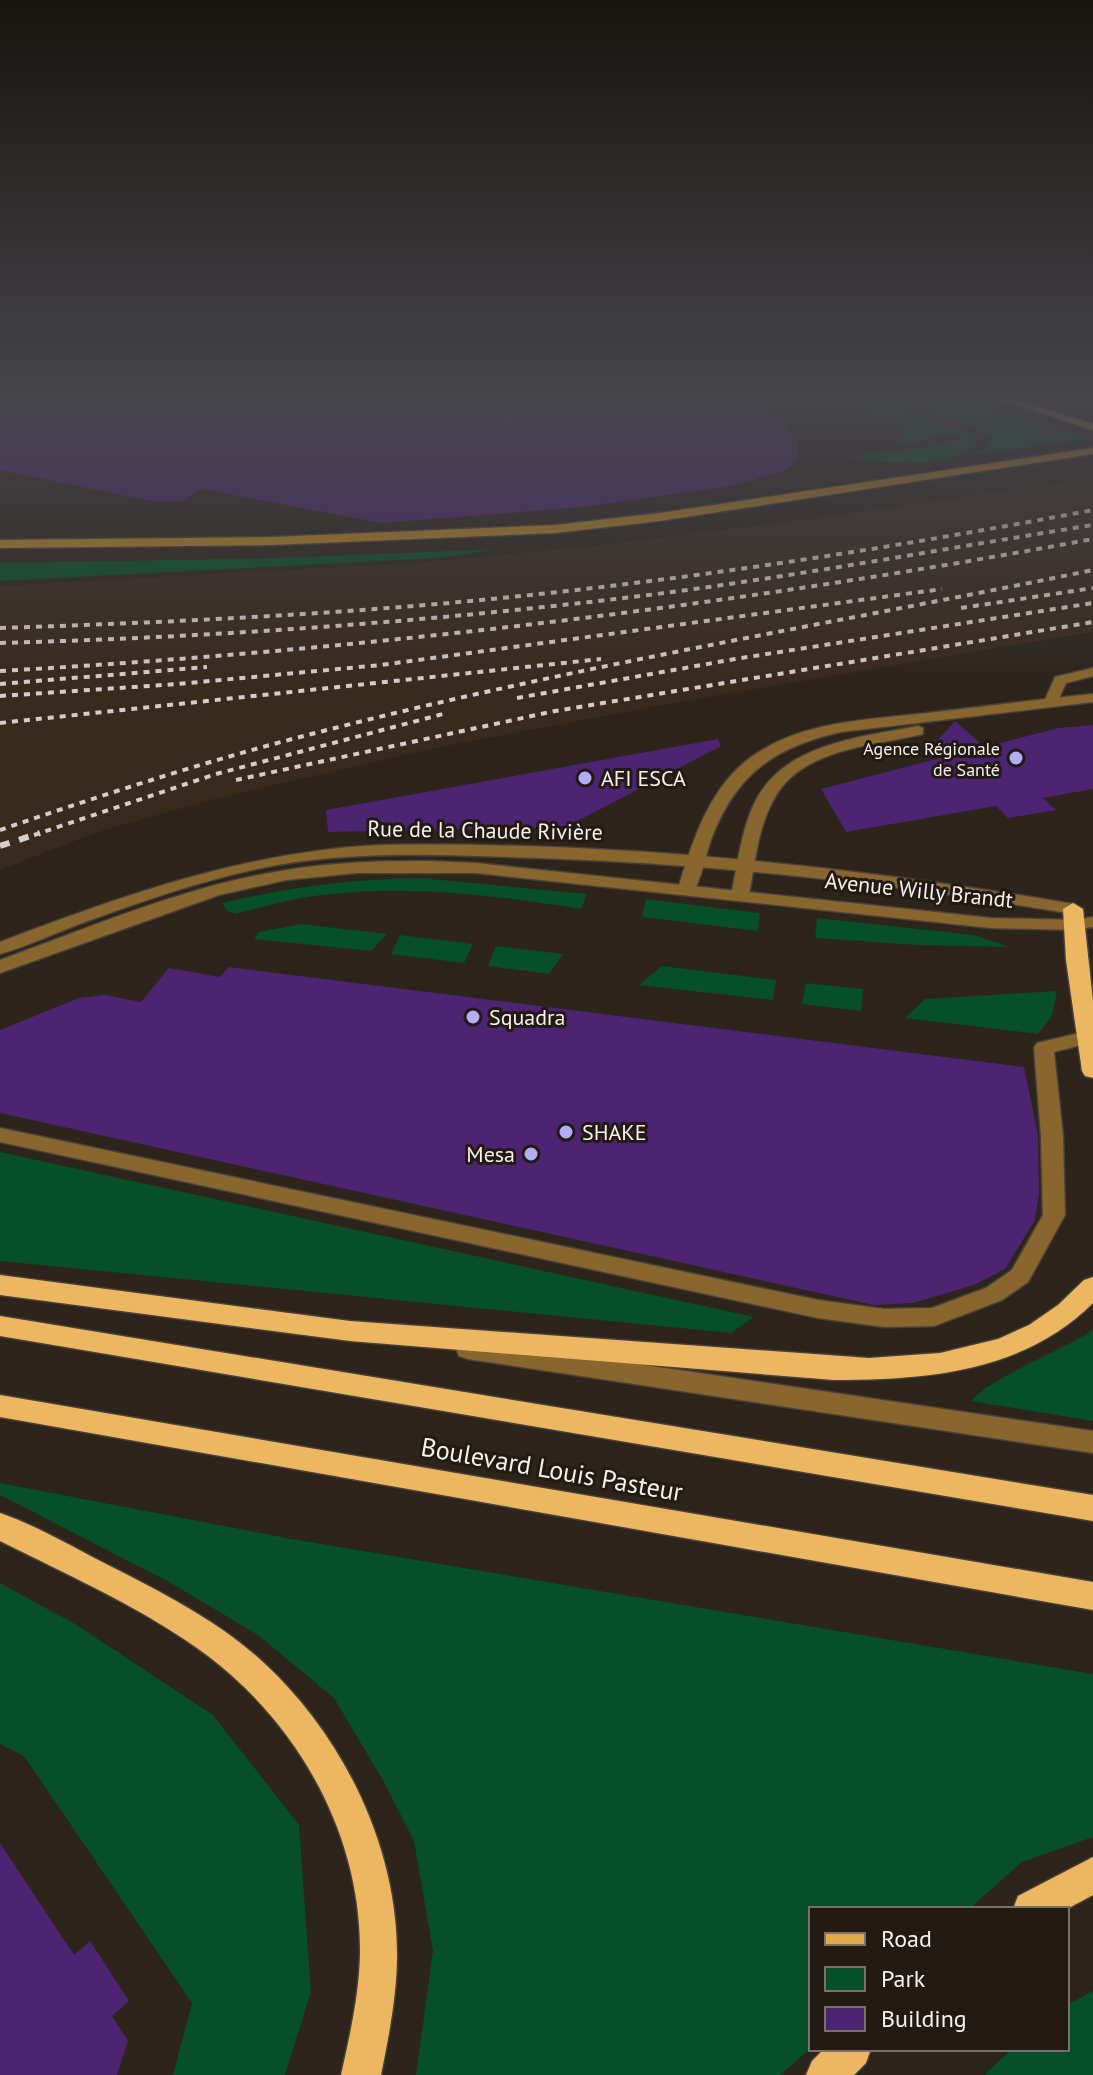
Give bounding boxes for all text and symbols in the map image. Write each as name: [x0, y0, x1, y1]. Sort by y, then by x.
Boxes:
place label: Agence Régionale de Santé: [863, 737, 1000, 781]
marker: Agence Régionale de Santé: [1007, 749, 1025, 767]
place label: AFI ESCA: [601, 764, 686, 792]
marker: AFI ESCA: [576, 769, 594, 787]
street label: Rue de la Chaude Rivière: [367, 814, 603, 846]
street label: Avenue Willy Brandt: [824, 866, 1015, 914]
place label: Squadra: [489, 1003, 566, 1031]
marker: Squadra: [464, 1008, 482, 1026]
place label: SHAKE: [582, 1118, 647, 1146]
marker: SHAKE: [557, 1123, 575, 1141]
place label: Mesa: [466, 1140, 515, 1168]
marker: Mesa: [522, 1145, 540, 1163]
street label: Boulevard Louis Pasteur: [418, 1430, 686, 1508]
legend: [809, 1907, 1069, 2051]
text: Road: [881, 1923, 932, 1954]
text: Park: [881, 1963, 926, 1994]
text: Building: [881, 2003, 967, 2034]

